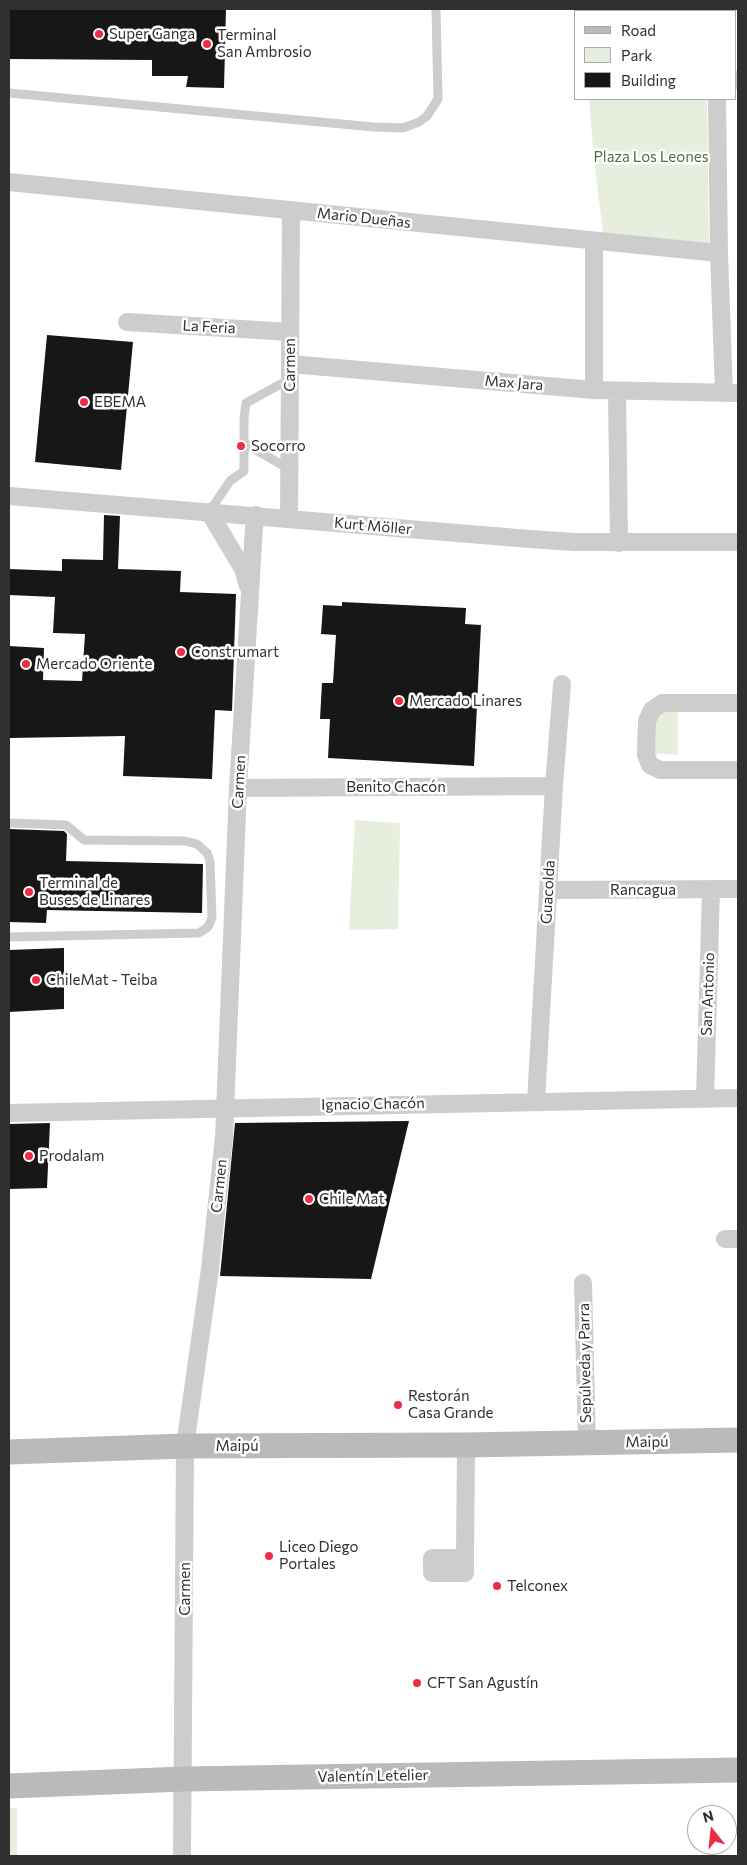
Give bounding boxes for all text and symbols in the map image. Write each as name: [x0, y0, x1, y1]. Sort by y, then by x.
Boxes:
legend: [574, 10, 737, 100]
text: Road: [621, 21, 656, 39]
place label: Super Ganga: [109, 25, 195, 43]
place label: Terminal San Ambrosio: [217, 26, 312, 61]
marker: Super Ganga: [93, 28, 105, 40]
marker: Terminal San Ambrosio: [201, 38, 213, 50]
text: Park: [621, 46, 652, 64]
text: Building: [621, 71, 676, 89]
park label: Plaza Los Leones: [593, 148, 709, 166]
street label: Mario Dueñas: [316, 204, 412, 232]
street label: La Feria: [182, 317, 236, 337]
street label: Carmen: [281, 338, 299, 392]
street label: Max Jara: [484, 371, 544, 395]
place label: EBEMA: [94, 393, 146, 411]
marker: EBEMA: [78, 396, 90, 408]
place label: Socorro: [251, 437, 306, 455]
marker: Socorro: [235, 440, 247, 452]
street label: Kurt Möller: [333, 514, 413, 538]
place label: Construmart: [191, 643, 279, 661]
marker: Construmart: [175, 646, 187, 658]
place label: Mercado Oriente: [36, 655, 152, 673]
marker: Mercado Oriente: [20, 658, 32, 670]
place label: Mercado Linares: [409, 692, 522, 710]
marker: Mercado Linares: [393, 695, 405, 707]
street label: Carmen: [229, 755, 249, 809]
street label: Benito Chacón: [346, 778, 446, 796]
street label: Guacolda: [537, 860, 559, 924]
place label: Terminal de Buses de Linares: [39, 874, 150, 909]
street label: Rancagua: [610, 881, 676, 899]
marker: Terminal de Buses de Linares: [23, 886, 35, 898]
street label: San Antonio: [698, 952, 718, 1036]
place label: ChileMat - Teiba: [46, 971, 158, 989]
marker: ChileMat - Teiba: [30, 974, 42, 986]
street label: Ignacio Chacón: [321, 1094, 425, 1114]
place label: Prodalam: [39, 1147, 104, 1165]
marker: Prodalam: [23, 1150, 35, 1162]
street label: Carmen: [207, 1158, 231, 1214]
place label: Chile Mat: [319, 1190, 385, 1208]
marker: Chile Mat: [303, 1193, 315, 1205]
street label: Sepúlveda y Parra: [575, 1303, 595, 1423]
place label: Restorán Casa Grande: [408, 1387, 494, 1422]
marker: Restorán Casa Grande: [392, 1399, 404, 1411]
street label: Maipú: [625, 1433, 669, 1451]
street label: Maipú: [215, 1437, 259, 1455]
place label: Liceo Diego Portales: [279, 1538, 358, 1573]
marker: Liceo Diego Portales: [263, 1550, 275, 1562]
street label: Carmen: [176, 1562, 194, 1616]
place label: Telconex: [507, 1577, 568, 1595]
marker: Telconex: [491, 1580, 503, 1592]
place label: CFT San Agustín: [427, 1674, 538, 1692]
marker: CFT San Agustín: [411, 1677, 423, 1689]
street label: Valentín Letelier: [317, 1766, 429, 1786]
north arrow: [687, 1805, 737, 1855]
text: N: [701, 1806, 715, 1826]

